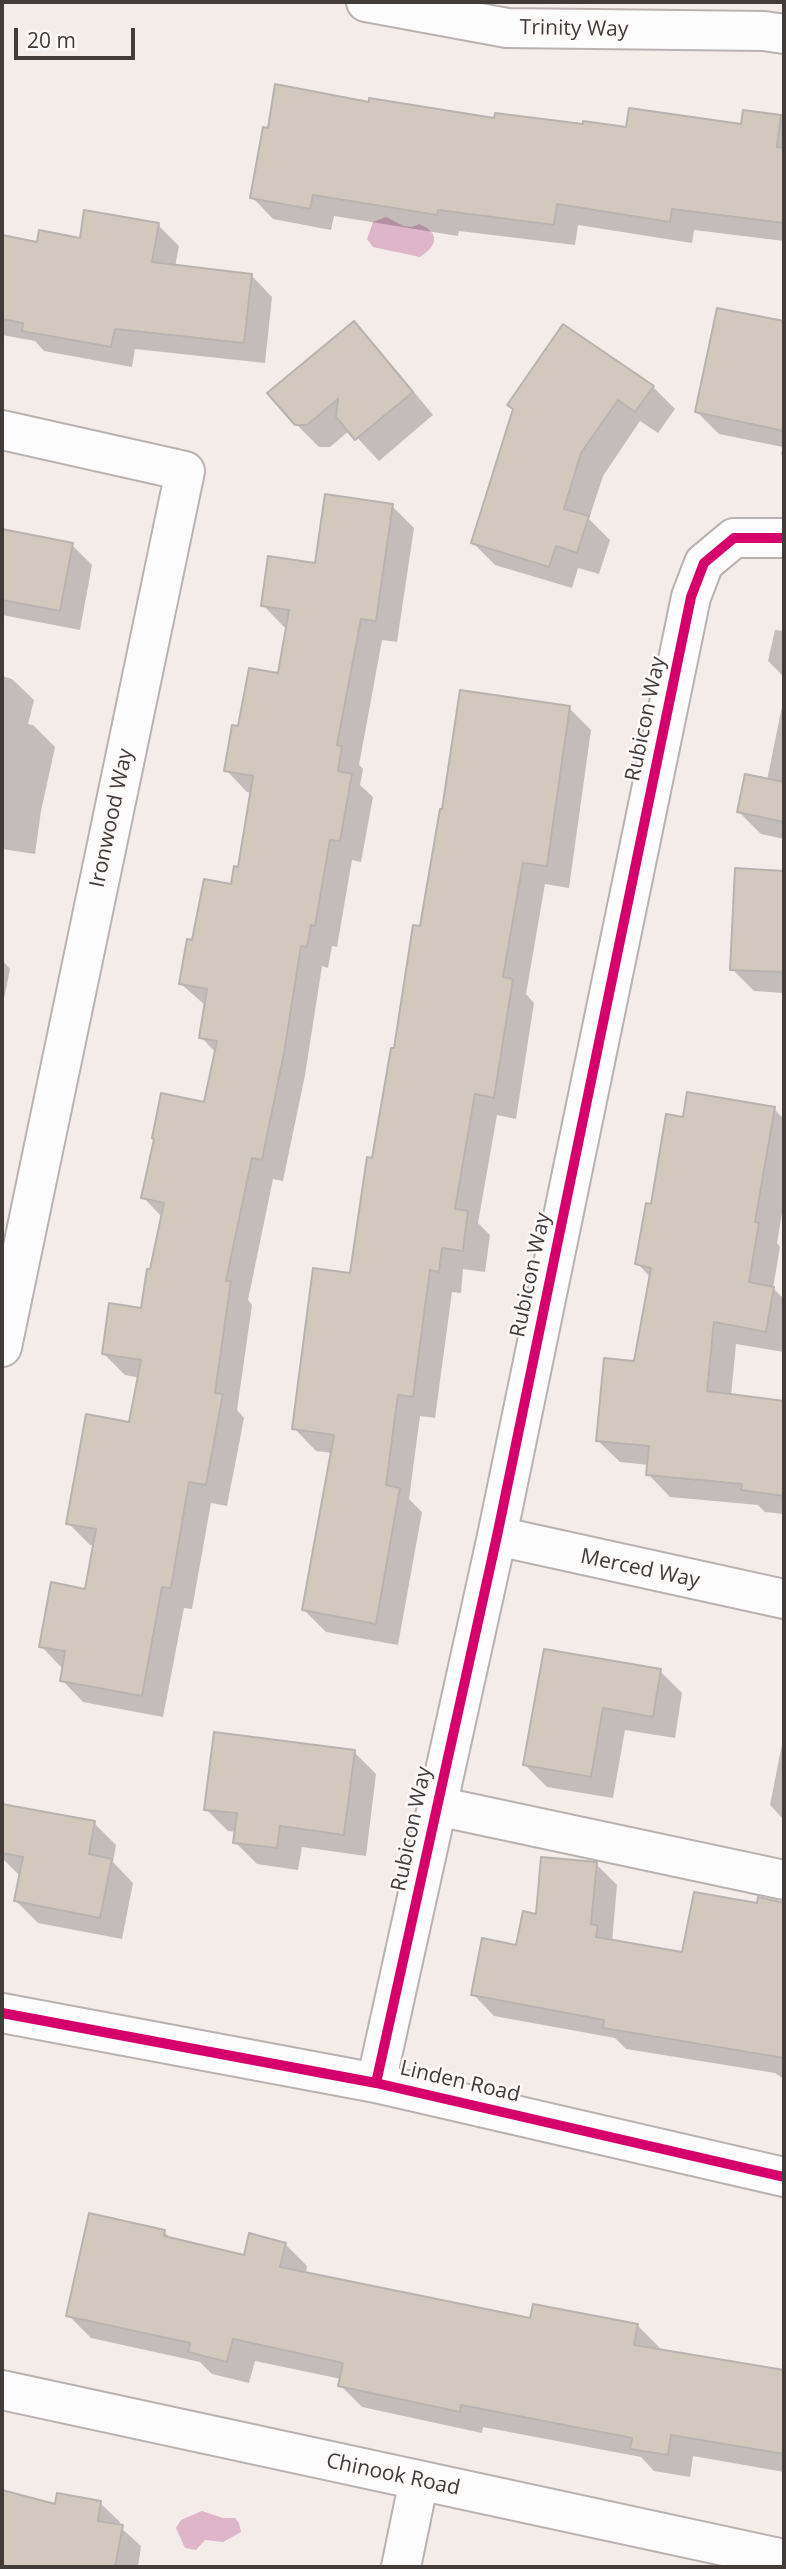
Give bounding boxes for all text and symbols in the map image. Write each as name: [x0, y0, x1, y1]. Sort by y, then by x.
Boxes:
scale bar: [18, 14, 138, 58]
street label: Trinity Way: [519, 15, 629, 43]
text: 20 m: [27, 26, 76, 54]
street label: Rubicon Way: [621, 654, 671, 784]
street label: Ironwood Way: [85, 746, 139, 890]
street label: Rubicon Way: [506, 1210, 556, 1340]
street label: Merced Way: [578, 1544, 702, 1594]
street label: Rubicon Way: [387, 1764, 437, 1894]
street label: Linden Road: [398, 2056, 522, 2108]
street label: Chinook Road: [324, 2449, 462, 2501]

